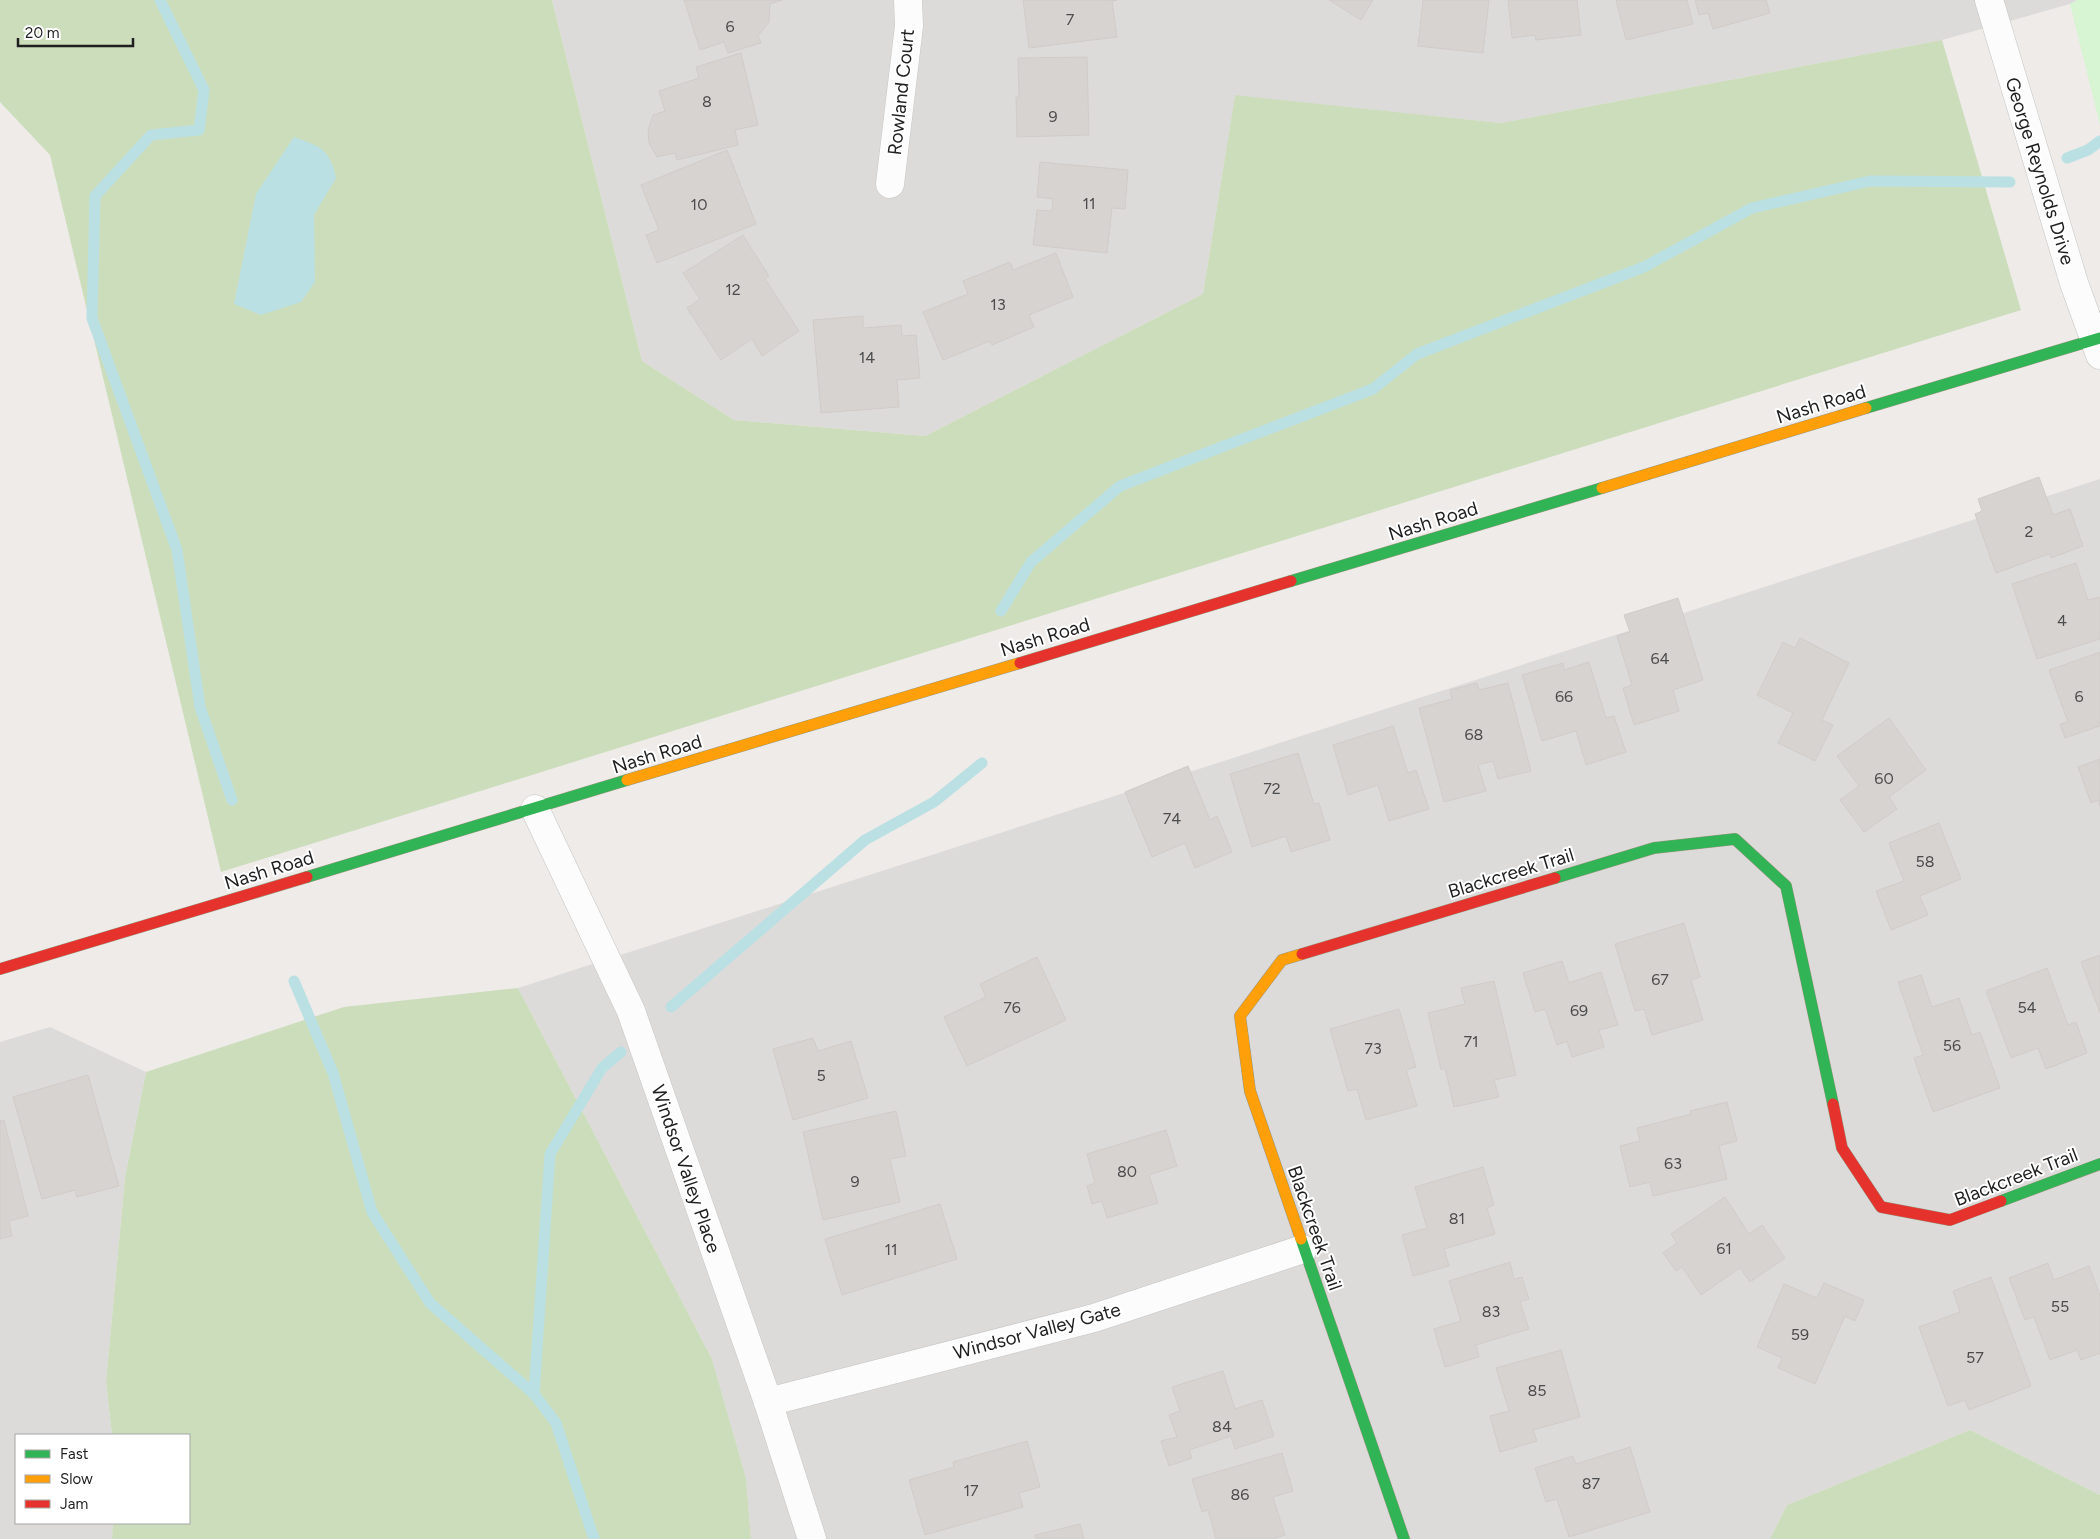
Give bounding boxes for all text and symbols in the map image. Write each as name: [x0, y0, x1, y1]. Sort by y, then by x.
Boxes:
house number: 7: [1066, 10, 1075, 29]
scale bar: [18, 15, 132, 47]
house number: 6: [725, 17, 735, 36]
text: 20 m: [25, 24, 59, 42]
street label: Rowland Court: [883, 28, 919, 156]
street label: George Reynolds Drive: [2001, 74, 2079, 268]
house number: 8: [702, 92, 712, 111]
house number: 9: [1048, 107, 1058, 126]
house number: 11: [1082, 194, 1096, 213]
house number: 10: [691, 195, 707, 214]
house number: 12: [725, 280, 741, 299]
house number: 13: [990, 295, 1006, 314]
house number: 14: [859, 348, 875, 367]
street label: Nash Road: [1774, 380, 1868, 428]
street label: Nash Road: [1386, 497, 1480, 545]
house number: 2: [2025, 522, 2033, 541]
house number: 4: [2057, 611, 2067, 630]
street label: Nash Road: [998, 613, 1092, 661]
house number: 64: [1651, 649, 1670, 668]
house number: 66: [1555, 687, 1573, 706]
house number: 6: [2074, 687, 2084, 706]
house number: 68: [1465, 725, 1483, 744]
street label: Nash Road: [610, 730, 704, 778]
house number: 60: [1874, 769, 1894, 788]
house number: 72: [1263, 779, 1281, 798]
house number: 74: [1163, 809, 1181, 828]
street label: Blackcreek Trail: [1445, 843, 1577, 903]
street label: Nash Road: [222, 846, 316, 894]
house number: 58: [1915, 852, 1935, 871]
house number: 67: [1651, 970, 1669, 989]
house number: 76: [1003, 998, 1021, 1017]
house number: 54: [2017, 998, 2037, 1017]
house number: 69: [1570, 1001, 1588, 1020]
house number: 71: [1463, 1032, 1479, 1051]
house number: 56: [1943, 1036, 1961, 1055]
house number: 73: [1364, 1039, 1382, 1058]
house number: 5: [816, 1066, 826, 1085]
street label: Windsor Valley Place: [646, 1082, 726, 1256]
street label: Blackcreek Trail: [1951, 1143, 2081, 1211]
house number: 63: [1664, 1154, 1682, 1173]
house number: 80: [1117, 1162, 1137, 1181]
street label: Blackcreek Trail: [1283, 1163, 1347, 1293]
house number: 9: [850, 1172, 860, 1191]
house number: 81: [1449, 1209, 1465, 1228]
house number: 61: [1716, 1239, 1732, 1258]
house number: 11: [884, 1240, 898, 1259]
house number: 55: [2051, 1297, 2069, 1316]
street label: Windsor Valley Gate: [951, 1298, 1123, 1364]
house number: 83: [1482, 1302, 1500, 1321]
house number: 59: [1791, 1325, 1809, 1344]
house number: 57: [1966, 1348, 1984, 1367]
house number: 85: [1527, 1381, 1547, 1400]
house number: 84: [1212, 1417, 1232, 1436]
legend: [15, 1434, 190, 1524]
text: Fast: [60, 1445, 89, 1463]
text: Slow: [60, 1470, 93, 1488]
house number: 87: [1582, 1474, 1601, 1493]
house number: 17: [963, 1481, 979, 1500]
house number: 86: [1231, 1485, 1249, 1504]
text: Jam: [60, 1495, 88, 1513]

